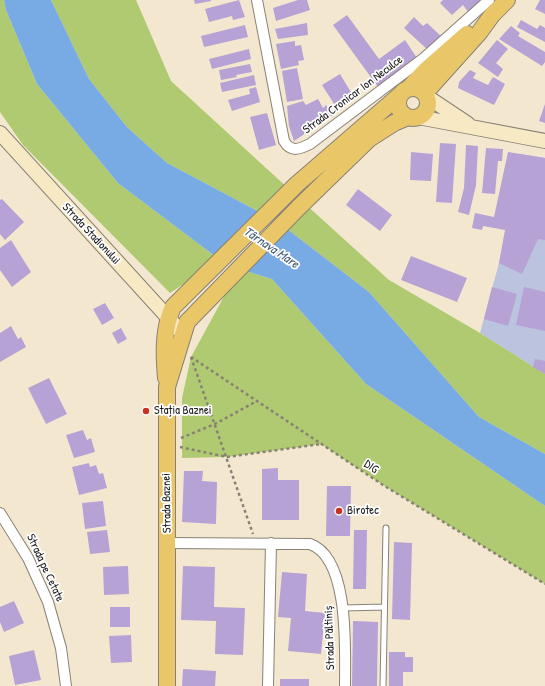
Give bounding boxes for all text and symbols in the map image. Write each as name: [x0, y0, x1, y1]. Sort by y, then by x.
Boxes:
street label: Strada Cronicar Ion Neculce: [300, 53, 406, 137]
street label: Strada Stadionului: [59, 200, 123, 268]
water label: Târnava Mare: [240, 224, 302, 272]
place label: Stația Baznei: [154, 404, 211, 418]
marker: Stația Baznei: [141, 406, 151, 416]
street label: DIG: [361, 457, 381, 477]
street label: Strada Baznei: [159, 473, 175, 533]
place label: Birotec: [347, 504, 379, 518]
marker: Birotec: [334, 506, 344, 516]
street label: Strada pe Cetate: [23, 532, 67, 604]
street label: Strada Păltiniș: [322, 606, 338, 670]

